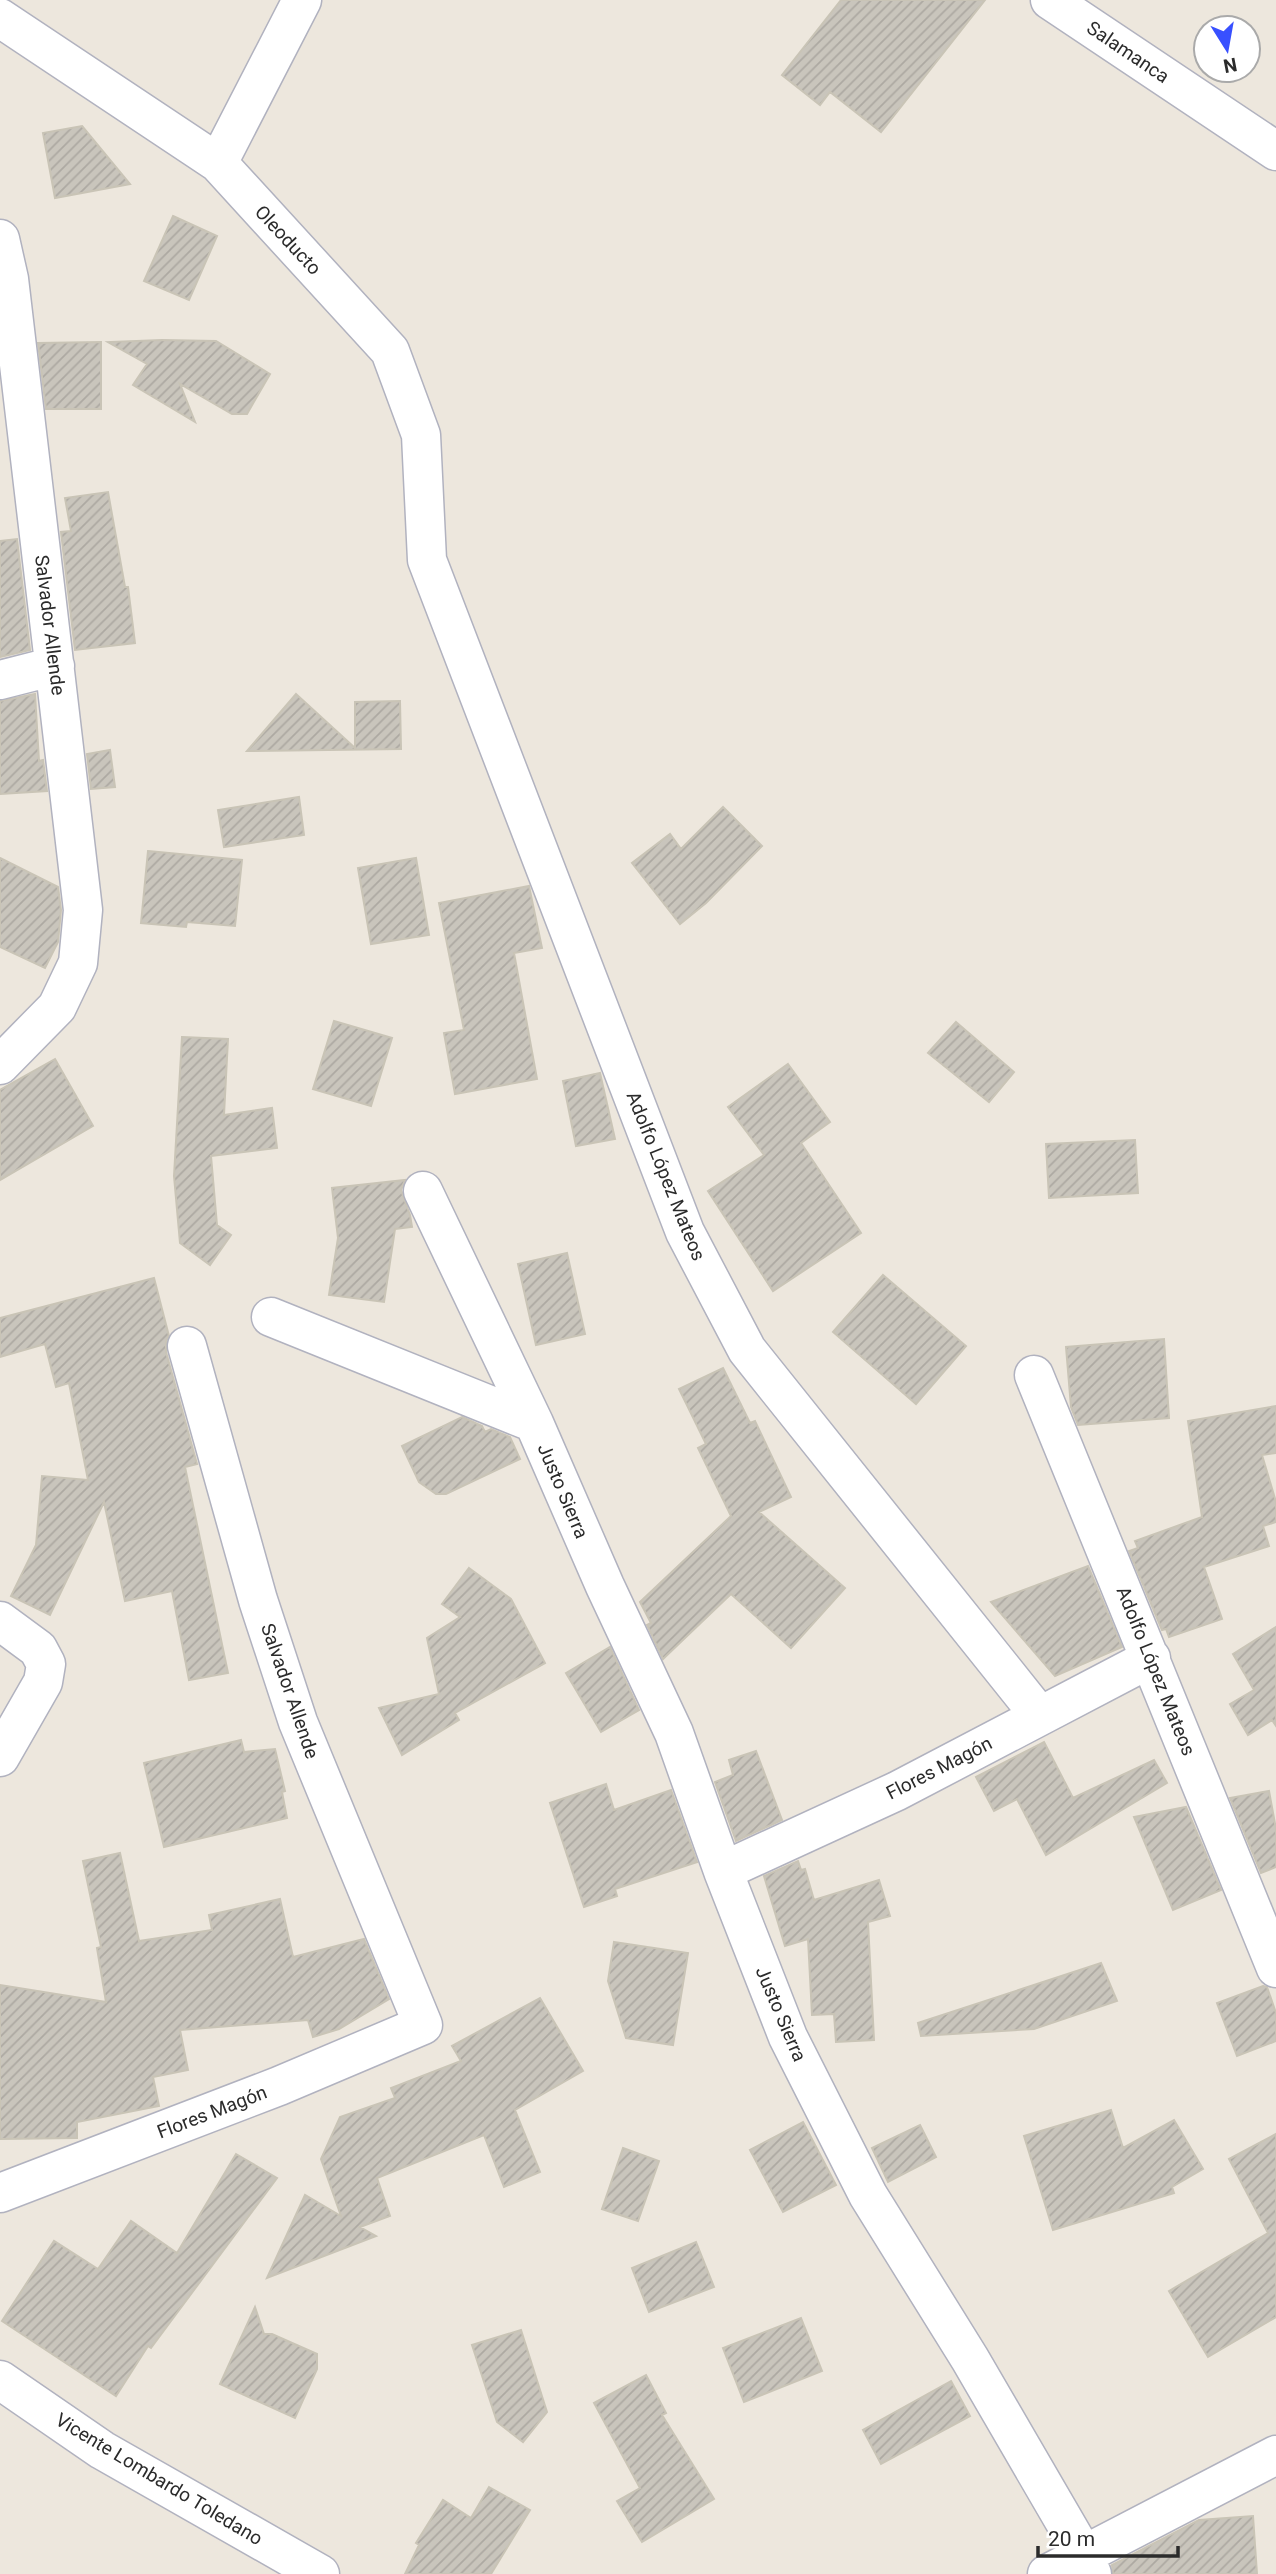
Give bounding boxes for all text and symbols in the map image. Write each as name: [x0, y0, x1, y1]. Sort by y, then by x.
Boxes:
north arrow: [1192, 14, 1262, 84]
street label: Salamanca: [1082, 16, 1174, 88]
text: N: [1221, 53, 1239, 78]
street label: Oleoducto: [250, 200, 326, 280]
street label: Salvador Allende: [30, 553, 70, 697]
street label: Adolfo López Mateos: [622, 1088, 710, 1264]
street label: Justo Sierra: [533, 1440, 593, 1542]
street label: Adolfo López Mateos: [1112, 1583, 1200, 1759]
street label: Salvador Allende: [256, 1620, 324, 1762]
street label: Flores Magón: [882, 1731, 996, 1805]
street label: Justo Sierra: [751, 1963, 811, 2065]
street label: Flores Magón: [154, 2081, 270, 2143]
street label: Vicente Lombardo Toledano: [51, 2408, 267, 2550]
scale bar: [1038, 2514, 1178, 2558]
text: 20 m: [1048, 2527, 1095, 2551]

